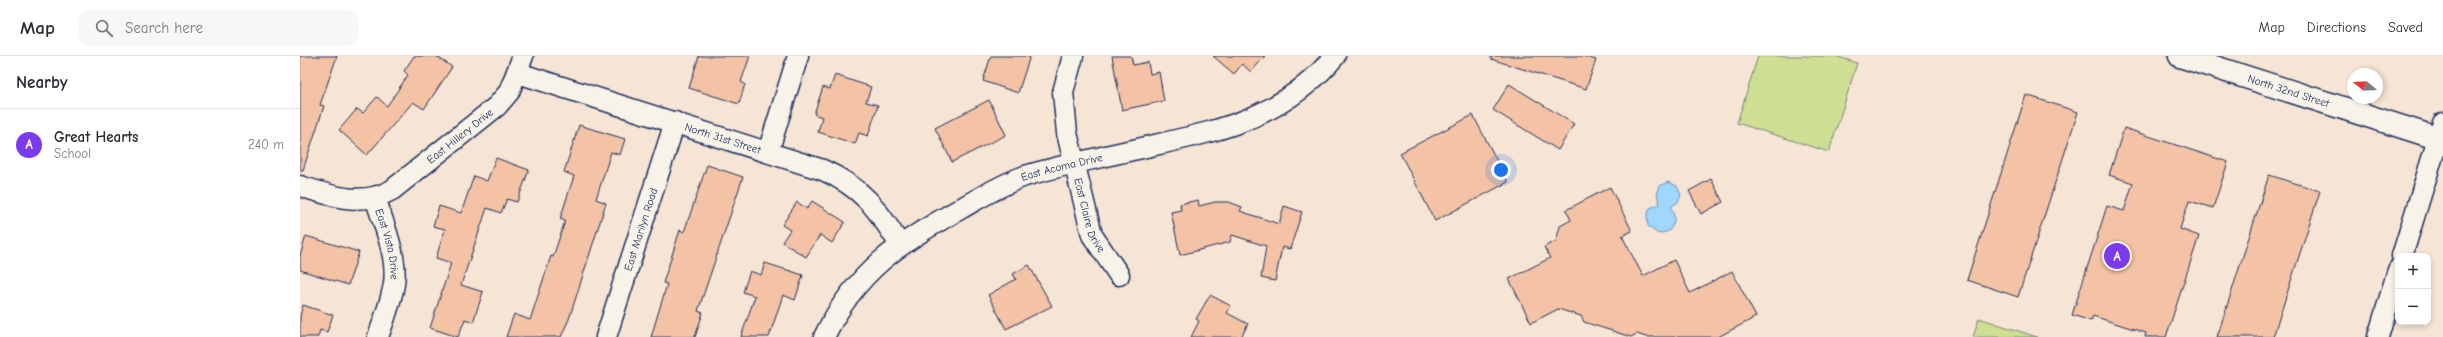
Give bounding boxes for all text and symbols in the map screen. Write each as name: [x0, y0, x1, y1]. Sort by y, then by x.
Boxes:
search box: [79, 10, 359, 46]
text: Map: [20, 17, 55, 39]
icon: search: [93, 17, 115, 39]
text: Search here: [125, 19, 203, 37]
text: Map: [2258, 19, 2285, 36]
text: Directions: [2307, 19, 2366, 36]
text: Saved: [2388, 19, 2423, 36]
north arrow: [2347, 68, 2383, 104]
street label: North 32nd Street: [2246, 72, 2332, 111]
text: Nearby: [16, 73, 67, 92]
street label: East Hillery Drive: [424, 105, 496, 167]
street label: North 31st Street: [683, 120, 763, 157]
text: Great Hearts: [54, 128, 138, 146]
text: A: [25, 137, 33, 152]
text: 240 m: [248, 137, 284, 152]
text: School: [54, 146, 91, 161]
street label: East Acoma Drive: [1019, 151, 1104, 184]
your location: [1491, 160, 1511, 180]
street label: East Claire Drive: [1071, 177, 1108, 256]
street label: East Marilyn Road: [622, 186, 660, 273]
street label: East Vista Drive: [372, 207, 401, 280]
pin: A: [2104, 241, 2130, 271]
map controls: [2395, 253, 2431, 325]
button: +: [2395, 253, 2431, 289]
button: −: [2395, 289, 2431, 325]

